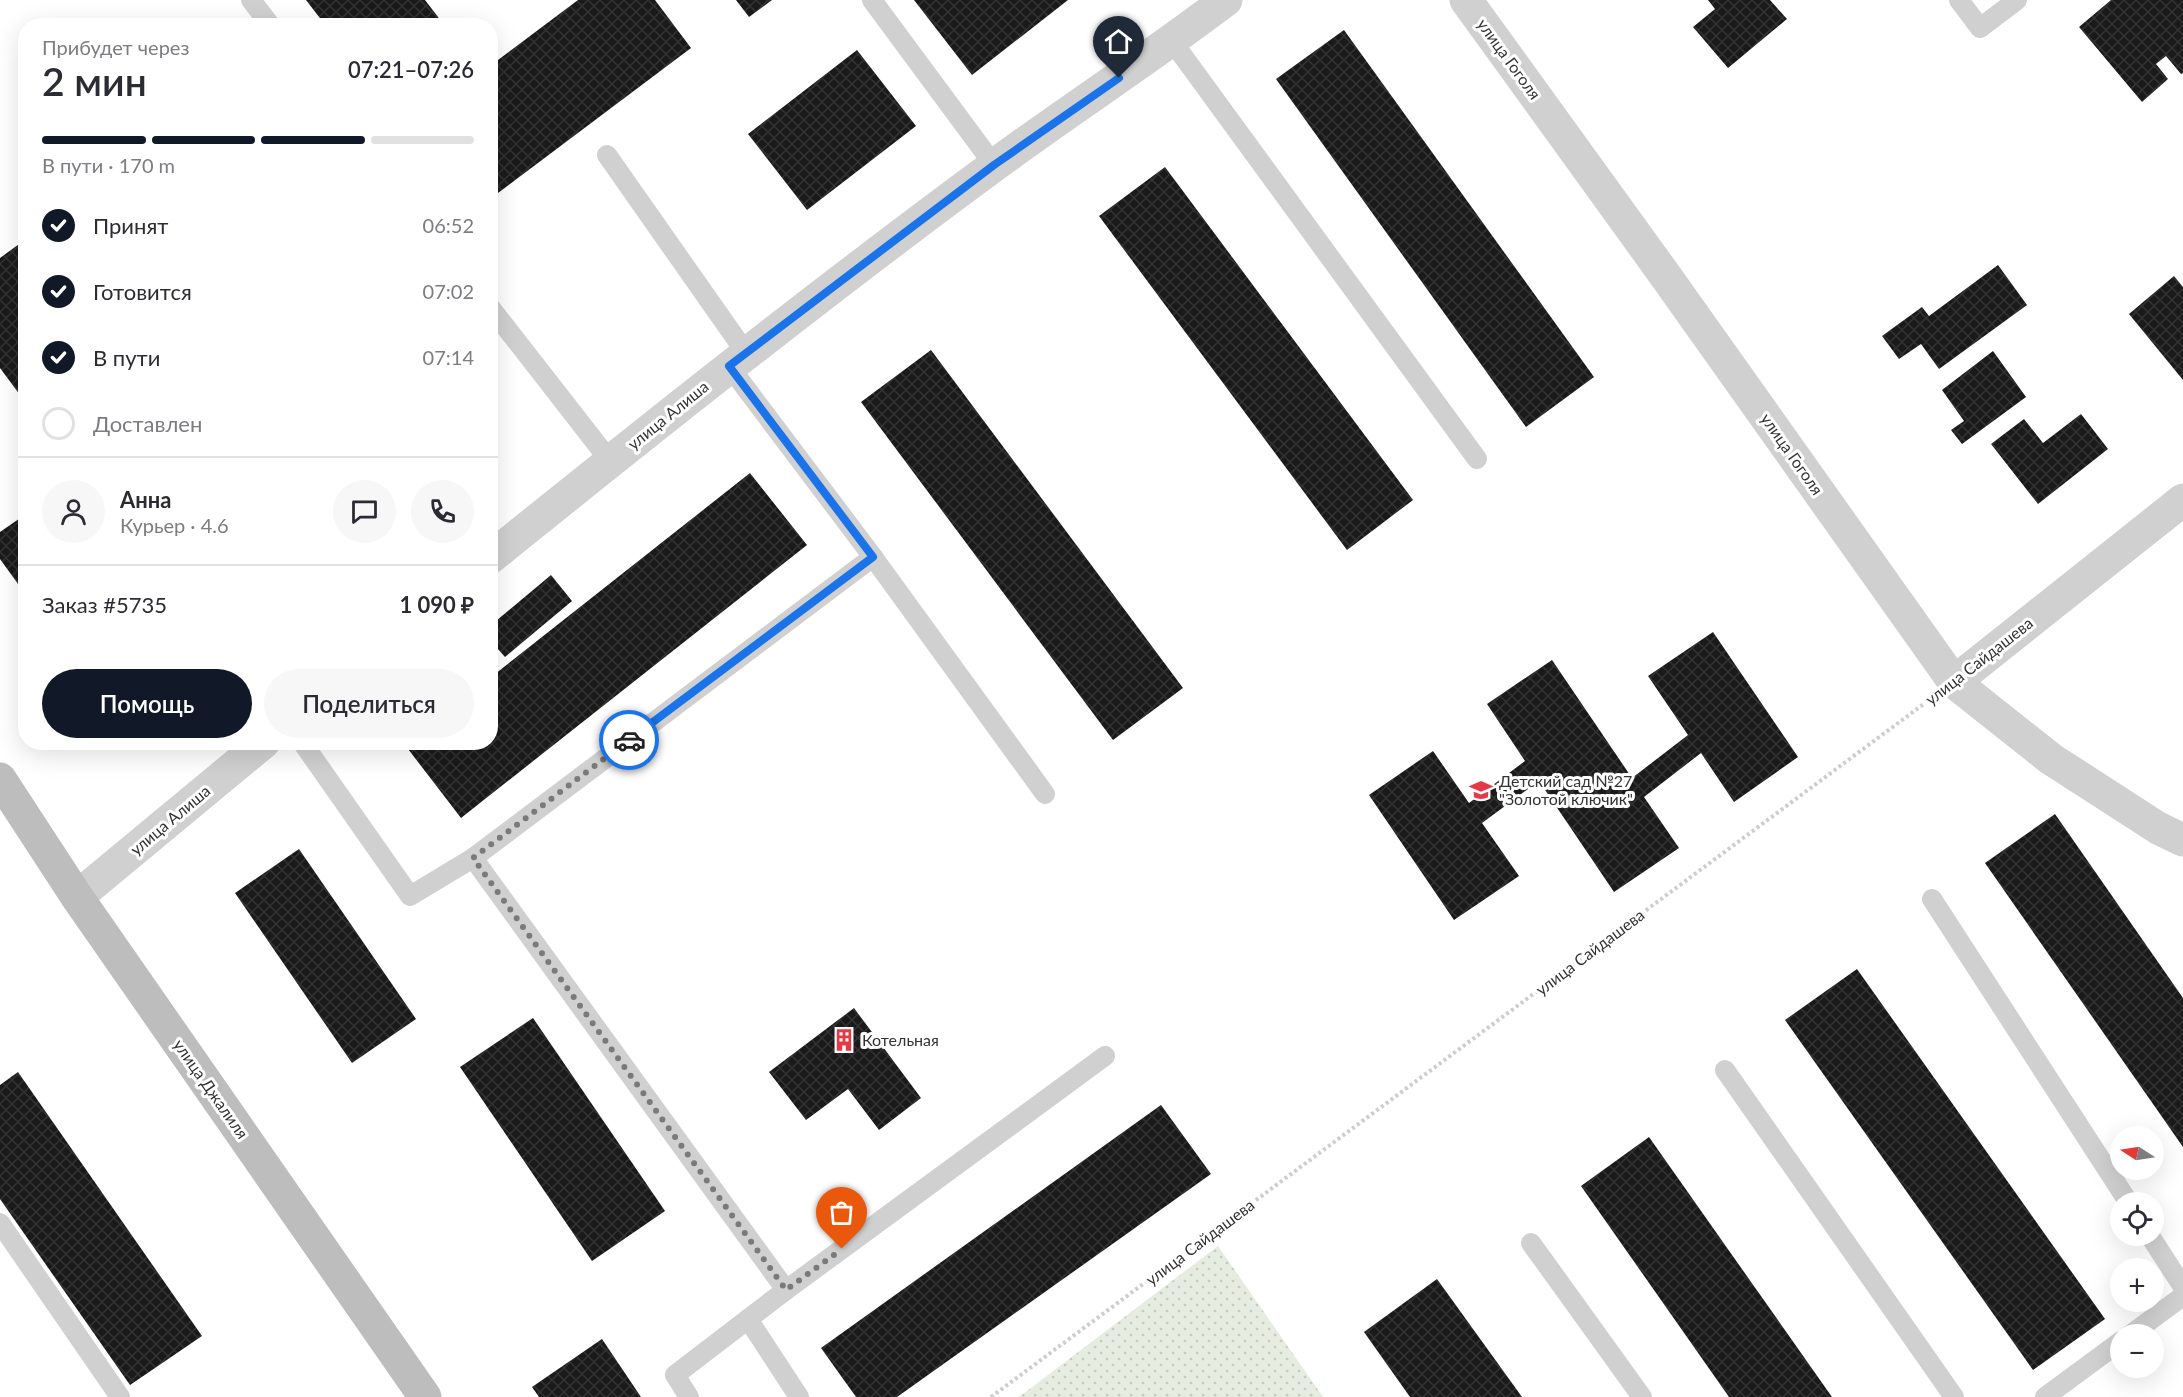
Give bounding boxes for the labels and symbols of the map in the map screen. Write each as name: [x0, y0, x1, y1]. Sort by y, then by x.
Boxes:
street label: улица Гоголя: [1474, 15, 1545, 103]
pin: [1093, 16, 1144, 78]
street label: улица Алиша: [623, 376, 712, 453]
street label: улица Гоголя: [1757, 409, 1827, 498]
street label: улица Сайдашева: [1921, 613, 2036, 708]
courier: [599, 710, 659, 770]
place label: Детский сад №27 "Золотой ключик": [1499, 771, 1633, 808]
school or university icon: Детский сад №27 "Золотой ключик": [1468, 777, 1494, 803]
street label: улица Алиша: [126, 781, 213, 859]
street label: улица Сайдашева: [1532, 905, 1648, 999]
building icon: Котельная: [831, 1027, 857, 1053]
place label: Котельная: [862, 1030, 939, 1049]
street label: улица Джалиля: [170, 1035, 253, 1142]
north arrow: [2110, 1126, 2164, 1180]
pin: [816, 1187, 867, 1249]
street label: улица Сайдашева: [1142, 1195, 1258, 1289]

